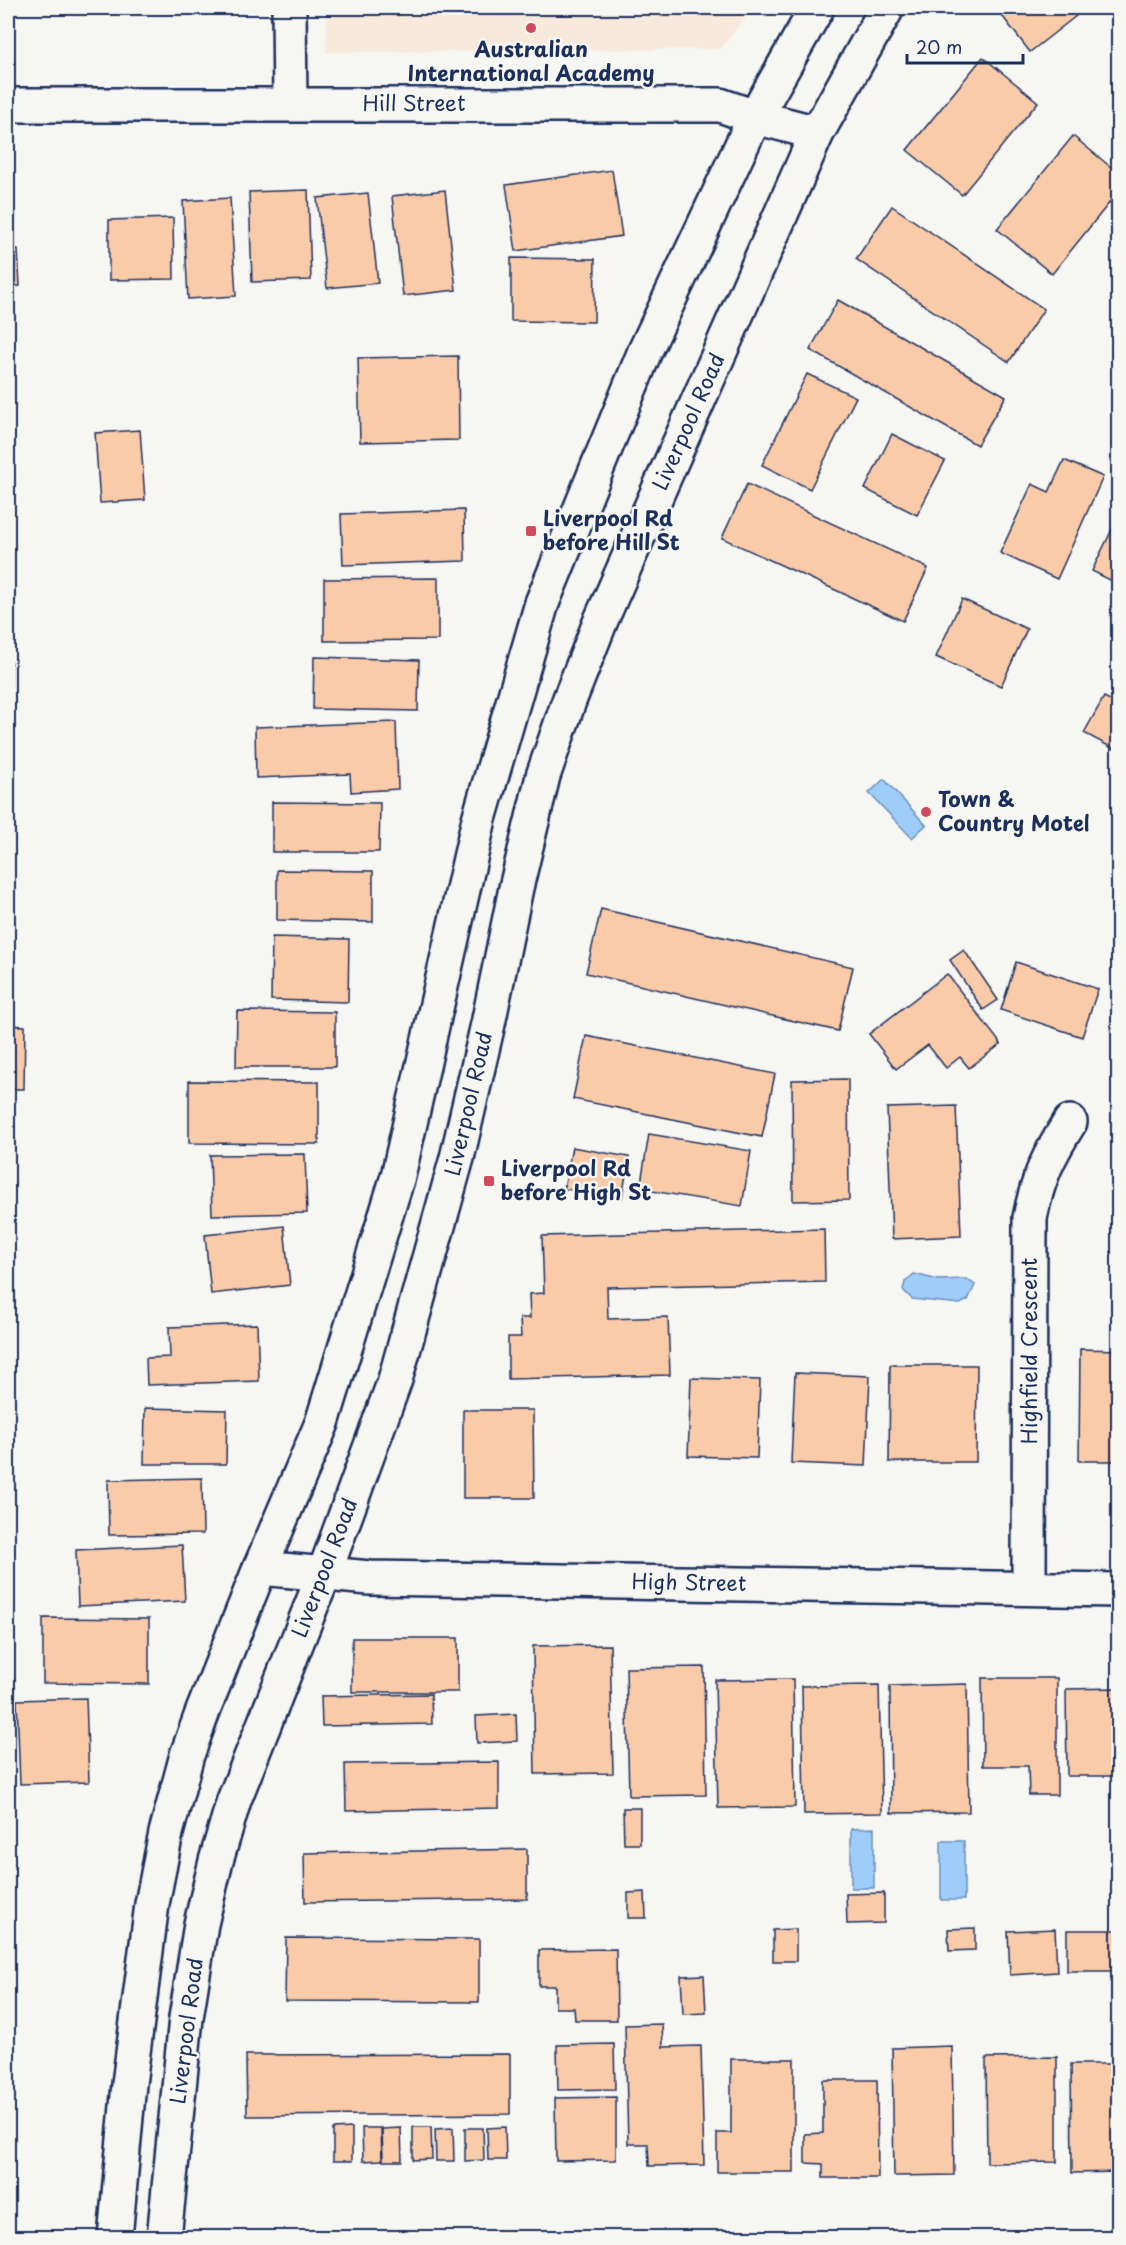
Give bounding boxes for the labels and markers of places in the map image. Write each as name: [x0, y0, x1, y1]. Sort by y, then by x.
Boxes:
marker: Australian International Academy: [524, 21, 538, 35]
place label: Australian International Academy: [408, 32, 654, 88]
place label: Liverpool Rd before Hill St: [543, 501, 680, 557]
marker: Liverpool Rd before Hill St: [524, 524, 538, 538]
place label: Town & Country Motel: [938, 782, 1090, 838]
marker: Town & Country Motel: [919, 805, 933, 819]
place label: Liverpool Rd before High St: [501, 1151, 651, 1207]
marker: Liverpool Rd before High St: [482, 1174, 496, 1188]

